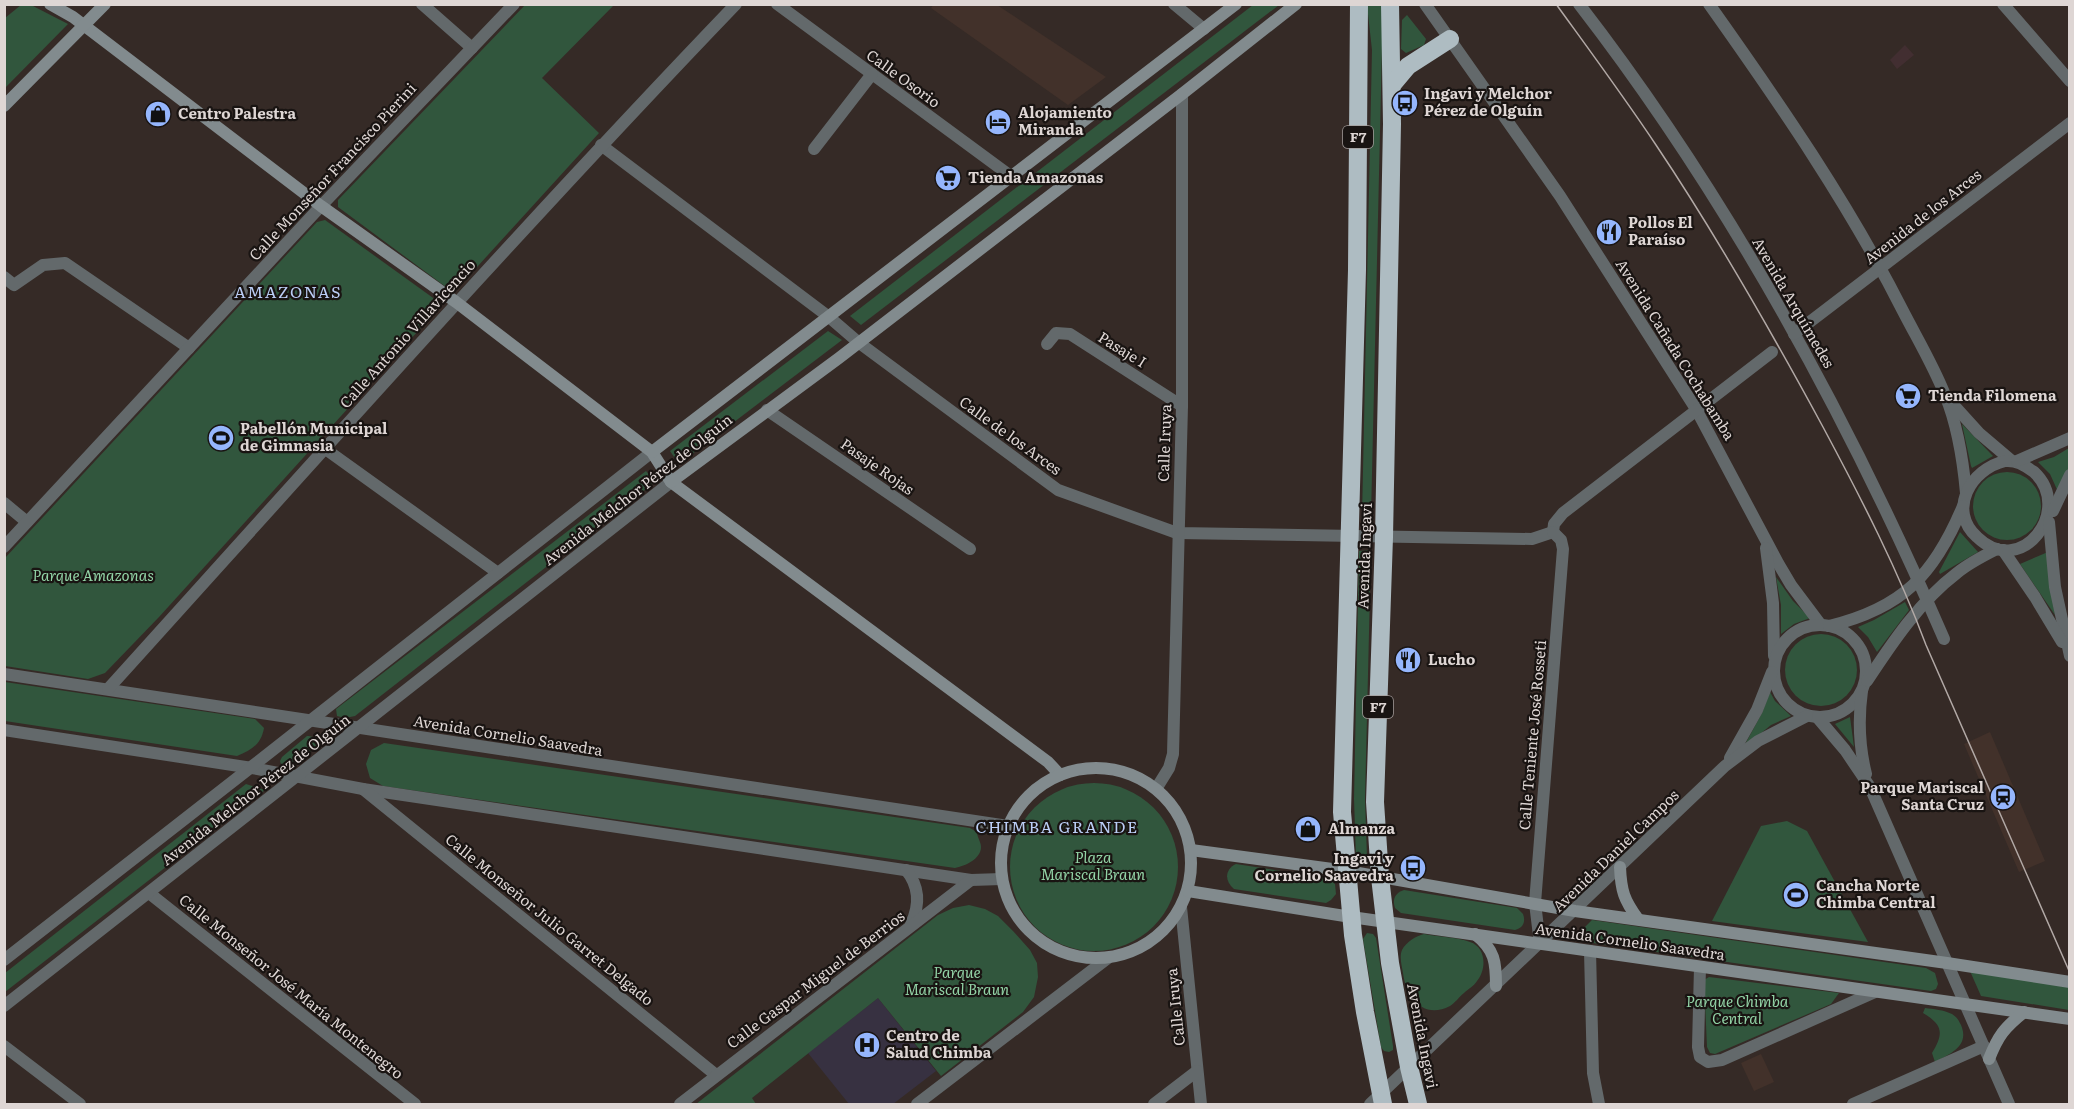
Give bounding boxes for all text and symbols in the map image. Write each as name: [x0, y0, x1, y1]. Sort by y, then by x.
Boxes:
street label: Calle Osorio: [862, 43, 946, 113]
street label: Calle Monseñor Francisco Pierini: [243, 77, 421, 265]
place label: Ingavi y Melchor Pérez de Olguín: [1424, 81, 1552, 121]
bus stop icon: Ingavi y Melchor Pérez de Olguín: [1390, 88, 1420, 118]
shop icon: Centro Palestra: [143, 99, 173, 129]
place label: Alojamiento Miranda: [1018, 100, 1112, 140]
place label: Centro Palestra: [178, 101, 296, 124]
hotel icon: Alojamiento Miranda: [983, 107, 1013, 137]
road number: F7: [1343, 126, 1373, 148]
street label: Avenida de los Arces: [1858, 162, 1986, 269]
supermarket icon: Tienda Amazonas: [933, 163, 963, 193]
place label: Tienda Amazonas: [968, 165, 1104, 188]
place label: Pollos El Paraíso: [1628, 210, 1693, 250]
restaurant icon: Pollos El Paraíso: [1594, 217, 1624, 247]
street label: Avenida Arquímedes: [1747, 233, 1841, 372]
street label: Calle Antonio Villavicencio: [333, 253, 480, 413]
street label: Avenida Cañada Cochabamba: [1611, 254, 1742, 445]
district label: AMAZONAS: [234, 279, 342, 303]
street label: Pasaje I: [1094, 325, 1151, 373]
supermarket icon: Tienda Filomena: [1893, 381, 1923, 411]
place label: Tienda Filomena: [1928, 383, 2057, 406]
street label: Calle de los Arces: [955, 390, 1067, 480]
street label: Calle Iruya: [1151, 403, 1176, 482]
street label: Avenida Melchor Pérez de Olguín: [538, 407, 737, 570]
place label: Pabellón Municipal de Gimnasia: [240, 416, 388, 456]
sports icon: Pabellón Municipal de Gimnasia: [206, 423, 236, 453]
street label: Pasaje Rojas: [836, 432, 920, 500]
street label: Avenida Ingavi: [1350, 502, 1377, 610]
park label: Parque Amazonas: [32, 563, 154, 586]
street label: Calle Teniente José Rosseti: [1512, 639, 1551, 831]
restaurant icon: Lucho: [1393, 645, 1423, 675]
place label: Lucho: [1428, 647, 1475, 670]
road number: F7: [1363, 696, 1393, 718]
street label: Avenida Melchor Pérez de Olguín: [156, 707, 355, 870]
street label: Avenida Cornelio Saavedra: [412, 708, 605, 761]
place label: Parque Mariscal Santa Cruz: [1860, 775, 1985, 815]
station icon: Parque Mariscal Santa Cruz: [1988, 782, 2018, 812]
street label: Avenida Daniel Campos: [1546, 783, 1684, 917]
district label: CHIMBA GRANDE: [975, 814, 1139, 838]
shop icon: Almanza: [1293, 814, 1323, 844]
place label: Almanza: [1328, 816, 1396, 839]
street label: Calle Monseñor Julio Garret Delgado: [441, 827, 659, 1010]
park label: Plaza Mariscal Braun: [1041, 845, 1145, 885]
place label: Ingavi y Cornelio Saavedra: [1254, 846, 1395, 886]
bus stop icon: Ingavi y Cornelio Saavedra: [1398, 853, 1428, 883]
place label: Cancha Norte Chimba Central: [1816, 873, 1936, 913]
sports icon: Cancha Norte Chimba Central: [1781, 880, 1811, 910]
street label: Calle Monseñor José María Montenegro: [175, 888, 409, 1084]
street label: Calle Gaspar Miguel de Berrios: [721, 904, 909, 1053]
street label: Avenida Cornelio Saavedra: [1534, 916, 1727, 965]
park label: Parque Mariscal Braun: [905, 960, 1009, 1000]
street label: Calle Iruya: [1159, 966, 1190, 1047]
street label: Avenida Ingavi: [1402, 981, 1445, 1090]
park label: Parque Chimba Central: [1686, 989, 1789, 1029]
place label: Centro de Salud Chimba: [886, 1023, 992, 1063]
hospital icon: Centro de Salud Chimba: [852, 1030, 882, 1060]

